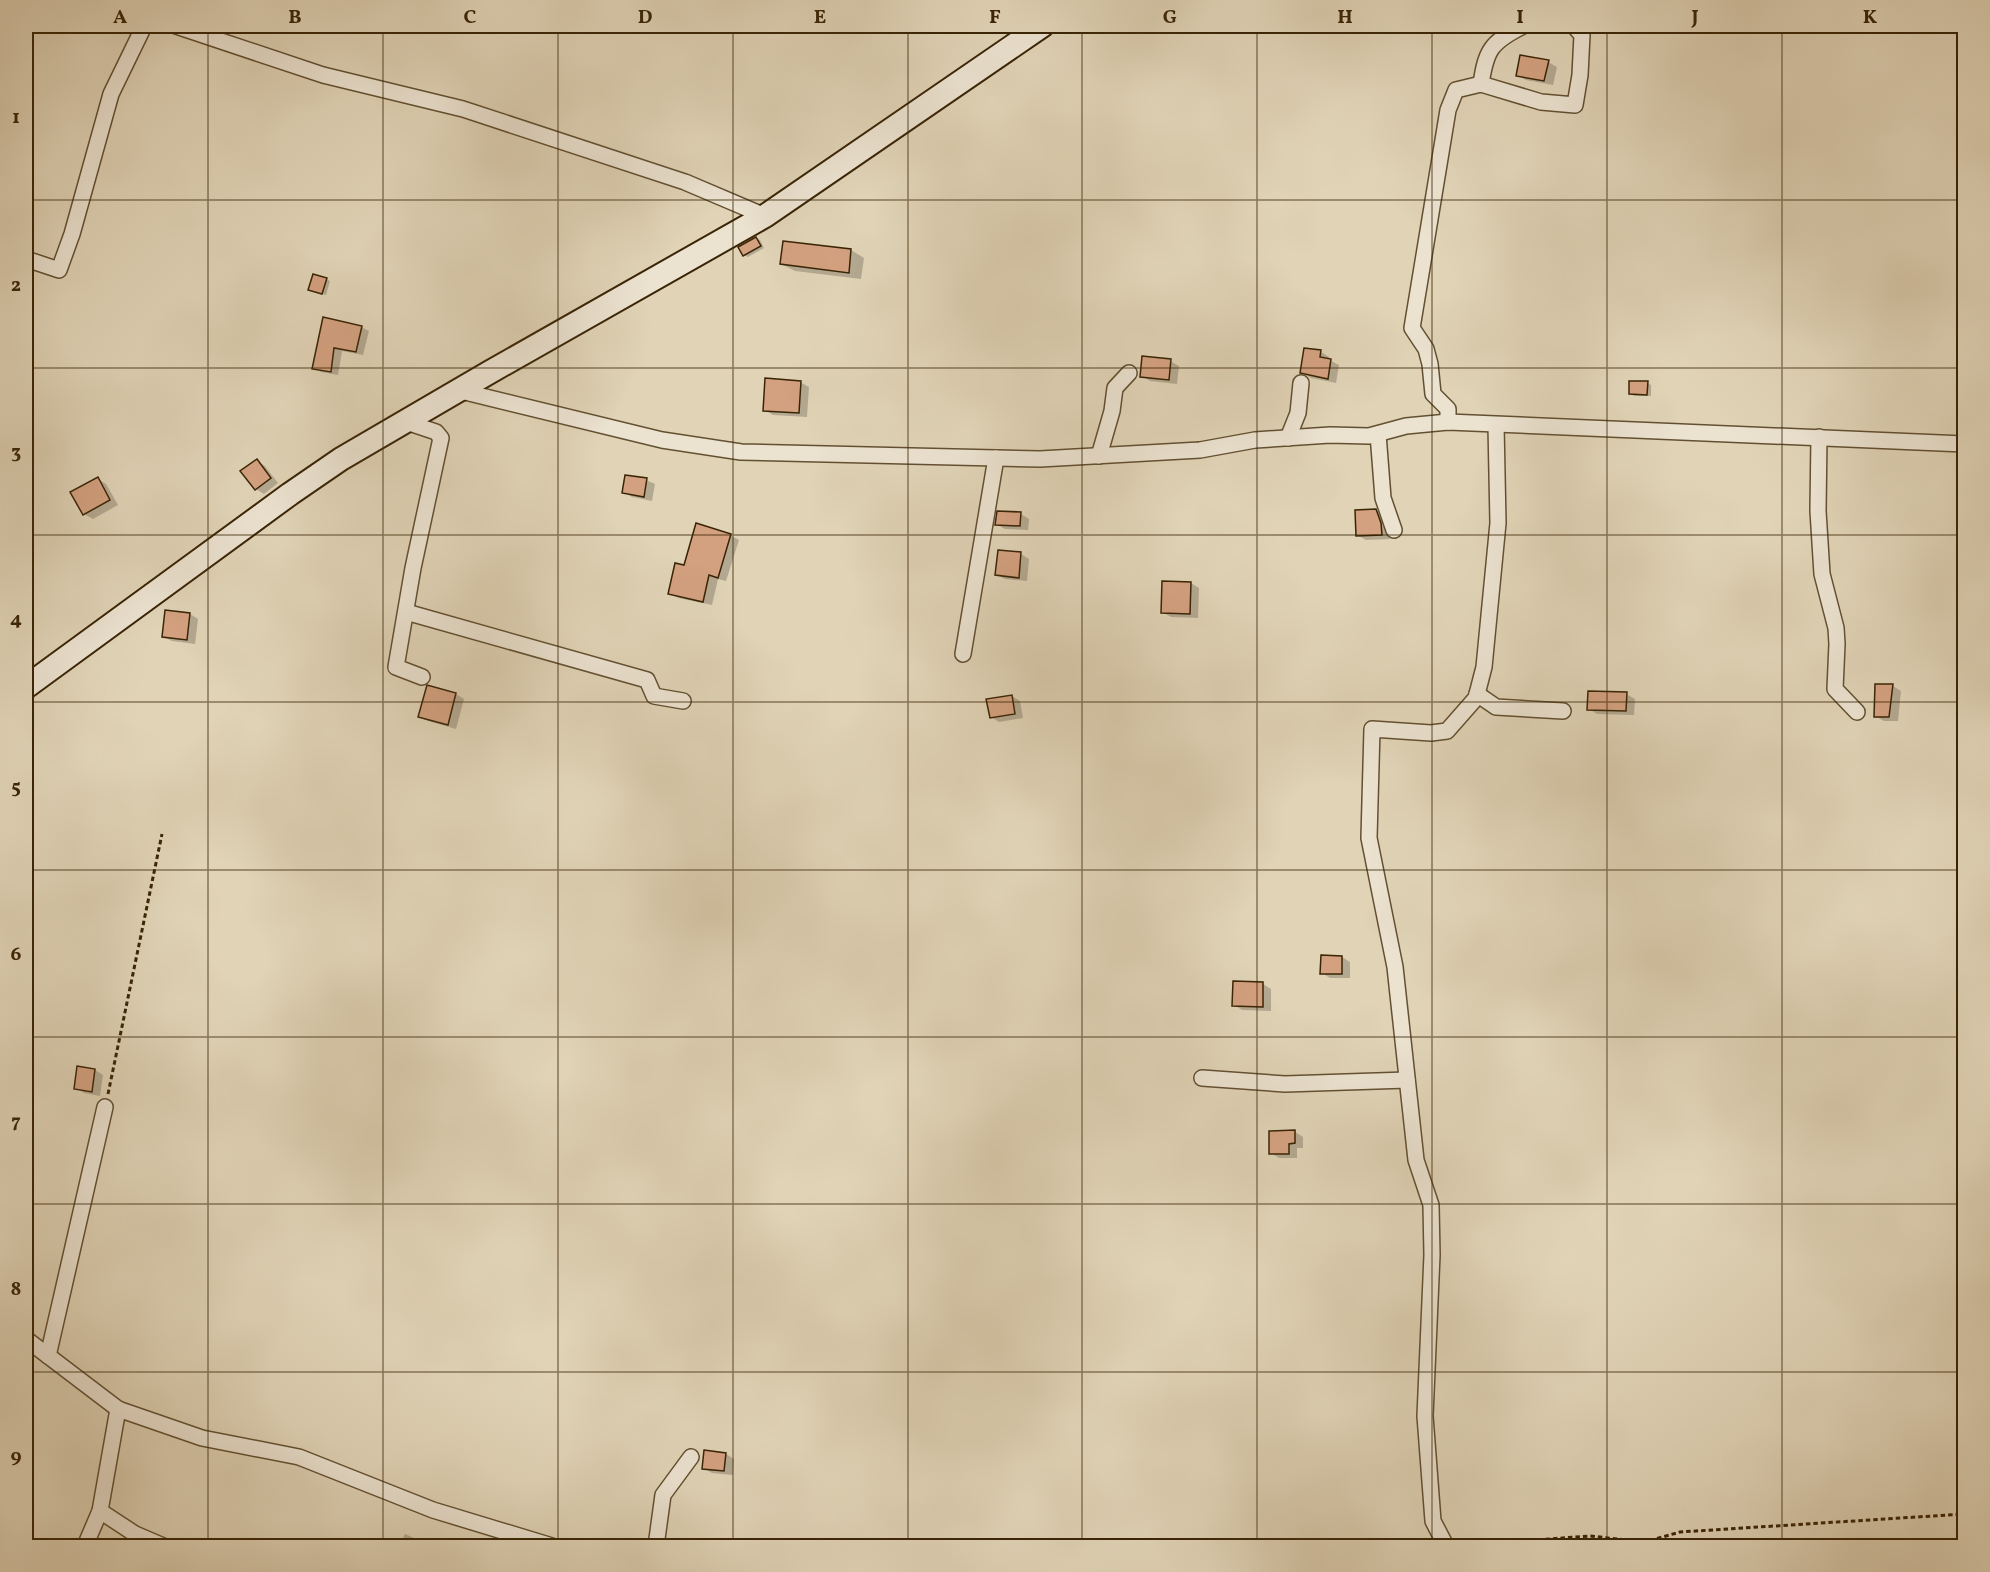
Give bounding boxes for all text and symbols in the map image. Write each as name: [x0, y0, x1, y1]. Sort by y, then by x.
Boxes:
text: A: [113, 4, 127, 32]
text: B: [288, 4, 302, 32]
text: C: [464, 4, 477, 32]
text: D: [638, 4, 652, 32]
text: E: [814, 4, 826, 32]
text: F: [989, 4, 1001, 32]
text: G: [1163, 4, 1177, 32]
text: H: [1337, 4, 1353, 32]
text: I: [1516, 4, 1524, 32]
text: J: [1690, 4, 1699, 32]
text: K: [1863, 4, 1878, 32]
text: 1: [12, 104, 20, 132]
text: 2: [11, 272, 21, 300]
text: 3: [11, 439, 21, 467]
text: 4: [10, 606, 22, 634]
text: 5: [11, 774, 21, 802]
text: 6: [11, 941, 22, 969]
text: 7: [11, 1108, 21, 1136]
text: 8: [11, 1276, 21, 1304]
text: 9: [10, 1443, 22, 1471]

